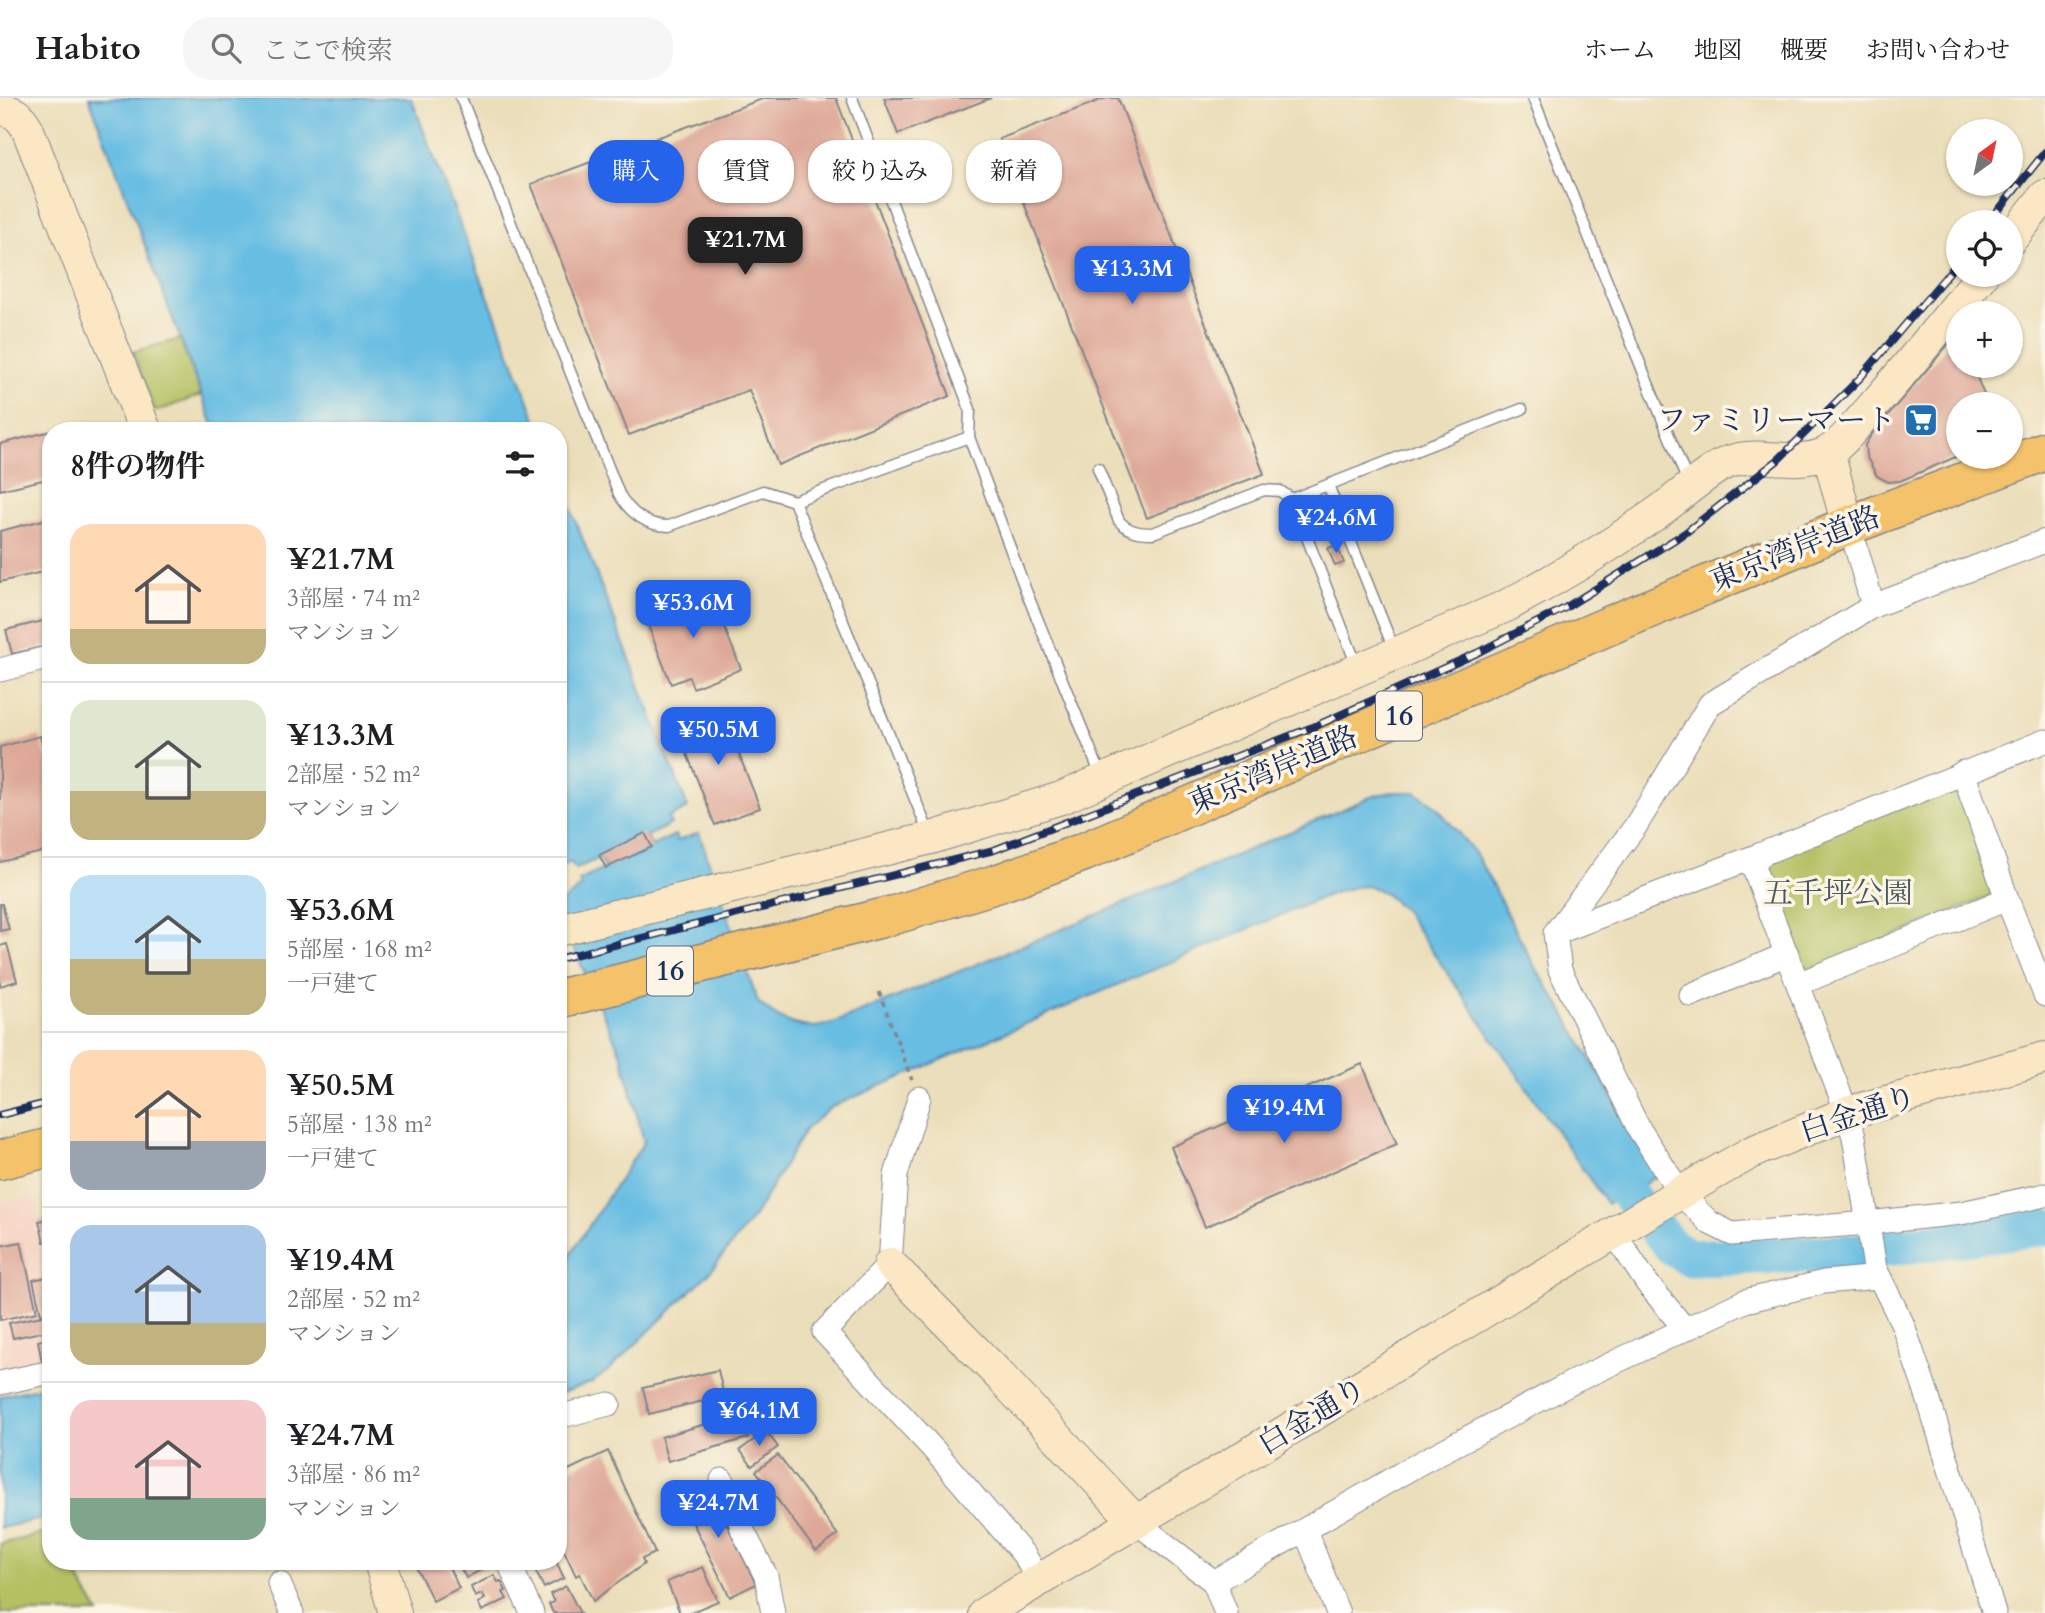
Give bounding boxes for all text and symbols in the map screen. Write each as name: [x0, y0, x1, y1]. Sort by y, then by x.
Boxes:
search box: [183, 17, 673, 80]
text: Habito: [35, 26, 141, 71]
icon: search: [207, 29, 245, 67]
text: ここで検索: [263, 33, 393, 68]
text: ホーム: [1584, 34, 1656, 67]
text: 地図: [1694, 34, 1742, 67]
text: 概要: [1780, 34, 1828, 67]
text: お問い合わせ: [1866, 34, 2010, 67]
north arrow: [1946, 119, 2023, 196]
map controls: [1946, 119, 2023, 469]
chip: 購入: [588, 140, 684, 203]
chip: 賃貸: [698, 140, 794, 203]
chip: 絞り込み: [808, 140, 952, 203]
chip: 新着: [966, 140, 1062, 203]
button: locate: [1946, 210, 2023, 287]
pin: ¥21.7M: [688, 218, 802, 277]
text: ¥21.7M: [704, 224, 786, 255]
pin: ¥13.3M: [1075, 246, 1189, 306]
text: ¥13.3M: [1091, 253, 1173, 284]
button: +: [1946, 301, 2023, 378]
button: −: [1946, 392, 2023, 469]
place label: ファミリーマート: [1657, 400, 1896, 441]
supermarket icon: ファミリーマート: [1902, 401, 1940, 439]
icon: filters: [501, 445, 539, 483]
text: 8件の物件: [70, 446, 205, 487]
pin: ¥24.6M: [1279, 496, 1393, 555]
street label: 東京湾岸道路: [1704, 496, 1886, 602]
text: ¥24.6M: [1295, 502, 1377, 533]
text: ¥21.7M: [287, 539, 395, 580]
icon: home: [126, 552, 210, 636]
pin: ¥53.6M: [636, 580, 750, 640]
text: 3部屋 · 74 m²: [287, 583, 420, 614]
text: ¥53.6M: [652, 587, 734, 618]
text: マンション: [287, 617, 401, 648]
road number: 16: [1376, 692, 1422, 740]
pin: ¥50.5M: [661, 708, 775, 767]
text: ¥50.5M: [677, 714, 759, 745]
text: ¥13.3M: [287, 715, 395, 756]
street label: 東京湾岸道路: [1182, 716, 1364, 824]
icon: home: [126, 728, 210, 812]
text: 2部屋 · 52 m²: [287, 759, 420, 790]
text: マンション: [287, 793, 401, 824]
park label: 五千坪公園: [1763, 873, 1913, 914]
text: ¥53.6M: [287, 890, 395, 931]
icon: home: [126, 903, 210, 987]
text: 5部屋 · 168 m²: [287, 934, 432, 965]
road number: 16: [647, 946, 693, 996]
text: 一戸建て: [287, 968, 379, 999]
text: ¥50.5M: [287, 1065, 395, 1106]
street label: 白金通り: [1795, 1076, 1921, 1152]
icon: home: [126, 1078, 210, 1162]
pin: ¥19.4M: [1227, 1086, 1341, 1145]
text: ¥19.4M: [1243, 1092, 1325, 1123]
text: 5部屋 · 138 m²: [287, 1109, 432, 1140]
text: 一戸建て: [287, 1143, 379, 1174]
text: ¥19.4M: [287, 1240, 395, 1281]
icon: home: [126, 1253, 210, 1337]
text: 2部屋 · 52 m²: [287, 1284, 420, 1315]
text: マンション: [287, 1318, 401, 1349]
street label: 白金通り: [1250, 1368, 1374, 1464]
pin: ¥64.1M: [702, 1388, 816, 1448]
text: ¥64.1M: [718, 1395, 800, 1426]
text: ¥24.7M: [287, 1415, 395, 1456]
icon: home: [126, 1428, 210, 1512]
text: 3部屋 · 86 m²: [287, 1459, 420, 1490]
pin: ¥24.7M: [661, 1480, 775, 1540]
text: ¥24.7M: [677, 1487, 759, 1518]
text: マンション: [287, 1493, 401, 1524]

